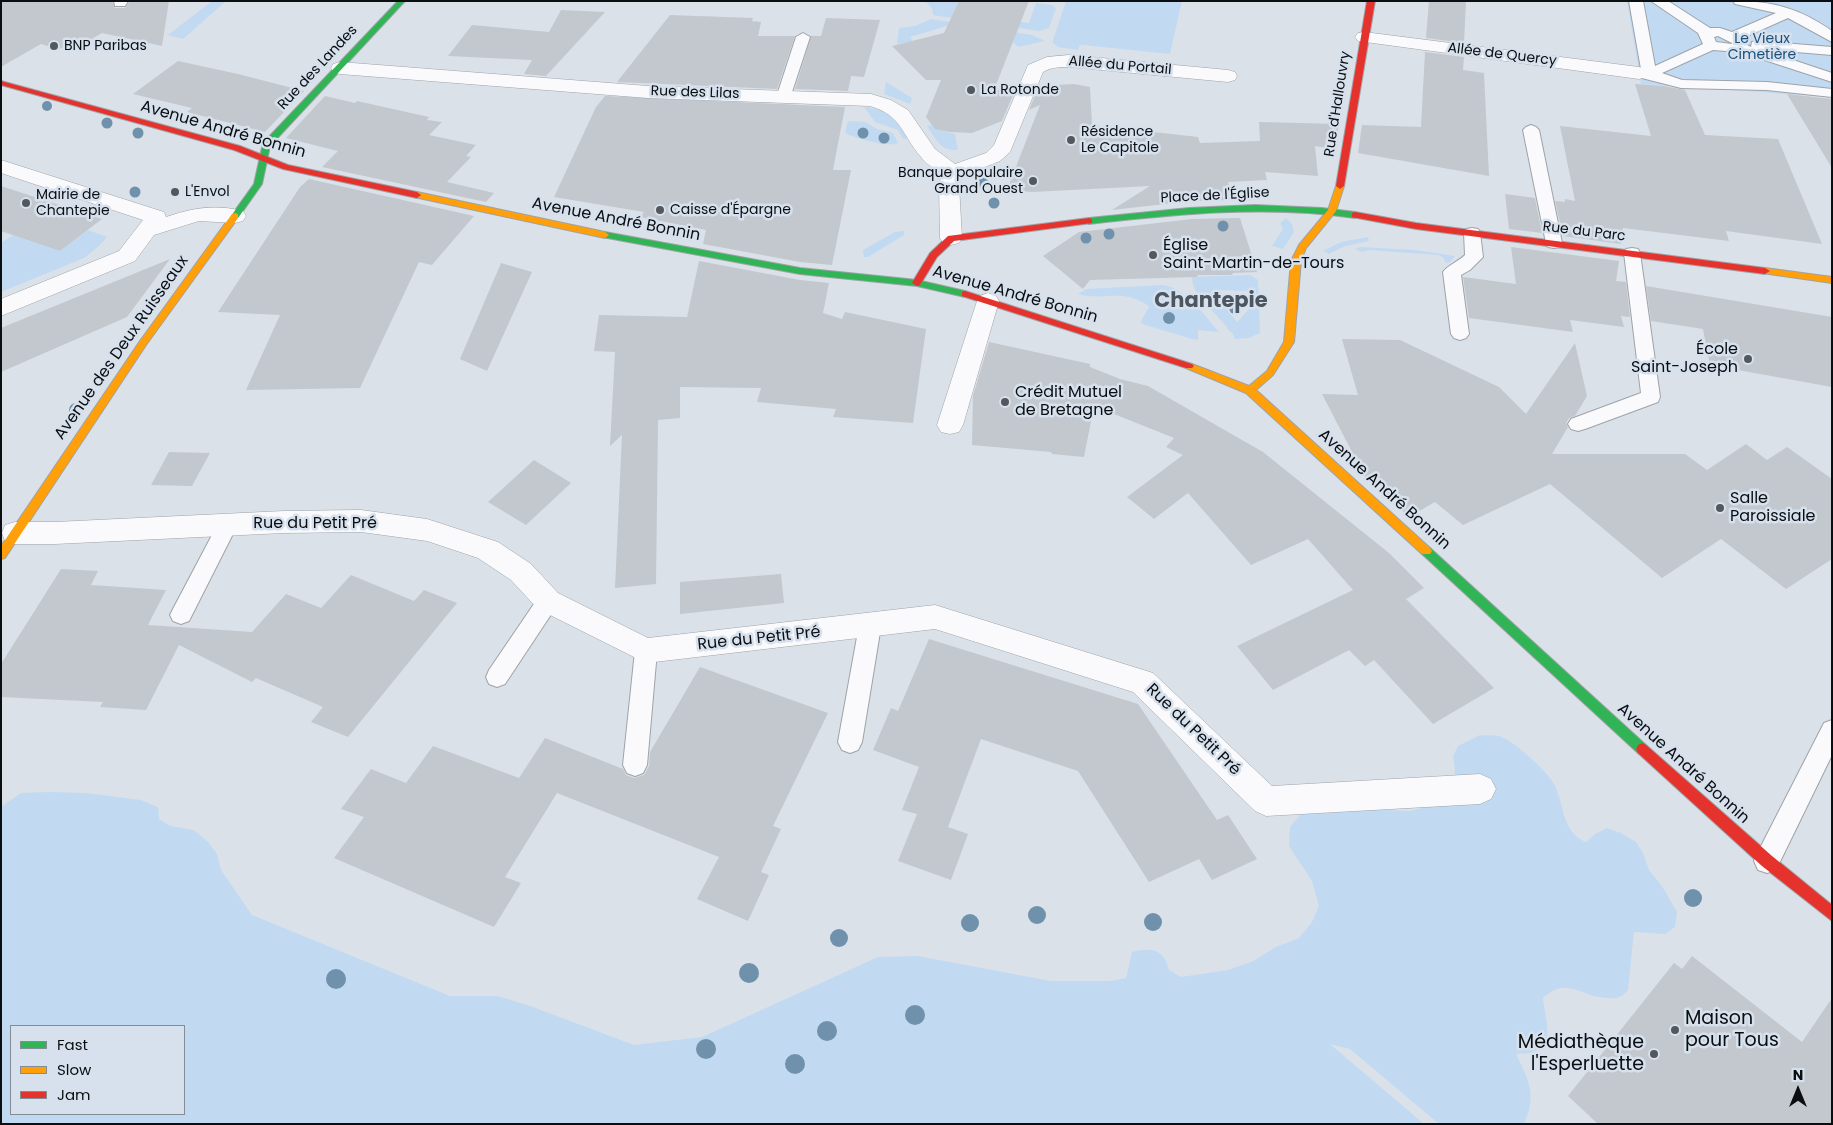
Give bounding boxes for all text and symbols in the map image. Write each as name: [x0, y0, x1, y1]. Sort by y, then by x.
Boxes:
street label: Rue des Landes: [275, 22, 361, 114]
park label: Le Vieux Cimetière: [1728, 31, 1796, 64]
place label: BNP Paribas: [64, 38, 147, 54]
marker: BNP Paribas: [48, 40, 60, 52]
street label: Allée de Quercy: [1447, 40, 1557, 70]
street label: Rue d'Hallouvry: [1321, 50, 1355, 158]
street label: Allée du Portail: [1068, 53, 1172, 79]
place label: La Rotonde: [981, 82, 1059, 98]
street label: Rue des Lilas: [650, 83, 740, 103]
marker: La Rotonde: [965, 84, 977, 96]
street label: Avenue André Bonnin: [138, 97, 308, 163]
place label: Résidence Le Capitole: [1081, 124, 1159, 156]
marker: Résidence Le Capitole: [1065, 134, 1077, 146]
place label: Banque populaire Grand Ouest: [898, 165, 1023, 198]
marker: Banque populaire Grand Ouest: [1027, 175, 1039, 187]
place label: L'Envol: [185, 184, 230, 200]
street label: Place de l'Église: [1160, 185, 1270, 207]
marker: L'Envol: [169, 186, 181, 198]
place label: Mairie de Chantepie: [36, 187, 110, 220]
street label: Avenue André Bonnin: [530, 194, 702, 246]
marker: Mairie de Chantepie: [20, 197, 32, 209]
place label: Caisse d'Épargne: [670, 202, 791, 218]
marker: Caisse d'Épargne: [654, 204, 666, 216]
street label: Rue du Parc: [1542, 219, 1626, 245]
place label: Église Saint-Martin-de-Tours: [1163, 236, 1344, 274]
marker: Église Saint-Martin-de-Tours: [1147, 249, 1159, 261]
street label: Avenue des Deux Ruisseaux: [51, 252, 193, 444]
street label: Avenue André Bonnin: [930, 262, 1100, 328]
district label: Chantepie: [1154, 289, 1268, 315]
place label: École Saint-Joseph: [1631, 340, 1738, 378]
marker: École Saint-Joseph: [1742, 353, 1754, 365]
place label: Crédit Mutuel de Bretagne: [1015, 383, 1122, 421]
marker: Crédit Mutuel de Bretagne: [999, 396, 1011, 408]
street label: Avenue André Bonnin: [1314, 426, 1454, 554]
place label: Salle Paroissiale: [1730, 489, 1816, 527]
marker: Salle Paroissiale: [1714, 502, 1726, 514]
street label: Rue du Petit Pré: [253, 514, 377, 534]
street label: Rue du Petit Pré: [696, 623, 822, 655]
street label: Rue du Petit Pré: [1142, 680, 1244, 780]
street label: Avenue André Bonnin: [1613, 700, 1753, 828]
place label: Maison pour Tous: [1685, 1008, 1779, 1052]
marker: Maison pour Tous: [1669, 1024, 1681, 1036]
legend: [10, 1025, 185, 1115]
place label: Médiathèque l'Esperluette: [1518, 1032, 1644, 1076]
text: Fast: [57, 1034, 88, 1055]
marker: Médiathèque l'Esperluette: [1648, 1048, 1660, 1060]
text: Slow: [57, 1059, 91, 1080]
north arrow: [1773, 1065, 1823, 1115]
text: N: [1793, 1065, 1803, 1085]
text: Jam: [57, 1084, 91, 1105]

